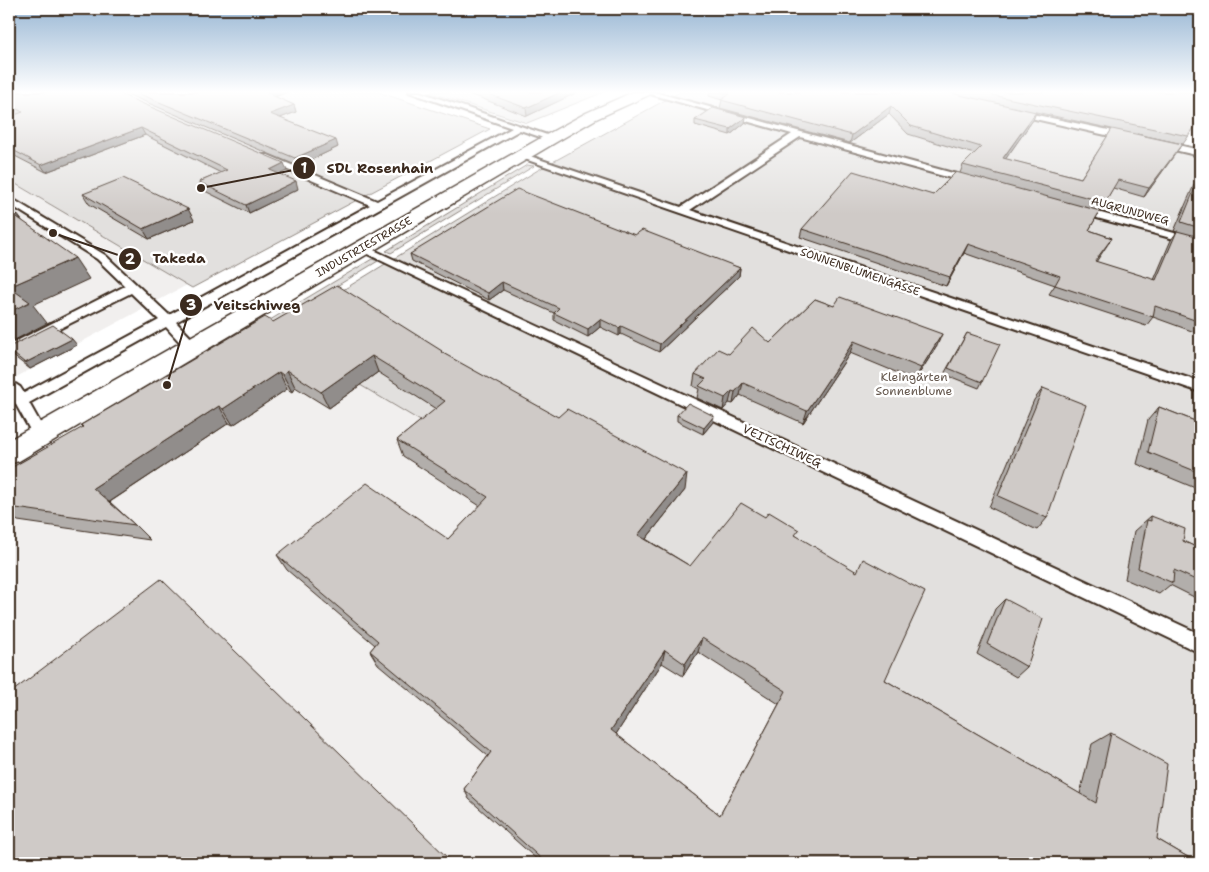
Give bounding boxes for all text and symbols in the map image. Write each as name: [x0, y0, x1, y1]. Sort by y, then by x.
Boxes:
callout: SDL Rosenhain: [292, 153, 444, 182]
text: 1: [301, 158, 308, 178]
text: SDL Rosenhain: [327, 159, 433, 177]
street label: AUGRUNDWEG: [1089, 193, 1171, 229]
street label: INDUSTRIESTRASSE: [313, 213, 415, 281]
callout: Takeda: [118, 244, 216, 273]
street label: SONNENBLUMENGASSE: [798, 244, 922, 300]
text: 2: [125, 249, 136, 269]
text: Takeda: [152, 249, 206, 267]
callout: Veitschiweg: [178, 290, 310, 319]
text: 3: [186, 295, 196, 315]
text: Veitschiweg: [214, 296, 300, 314]
park label: Kleingärten Sonnenblume: [876, 369, 953, 399]
street label: VEITSCHIWEG: [740, 421, 824, 471]

